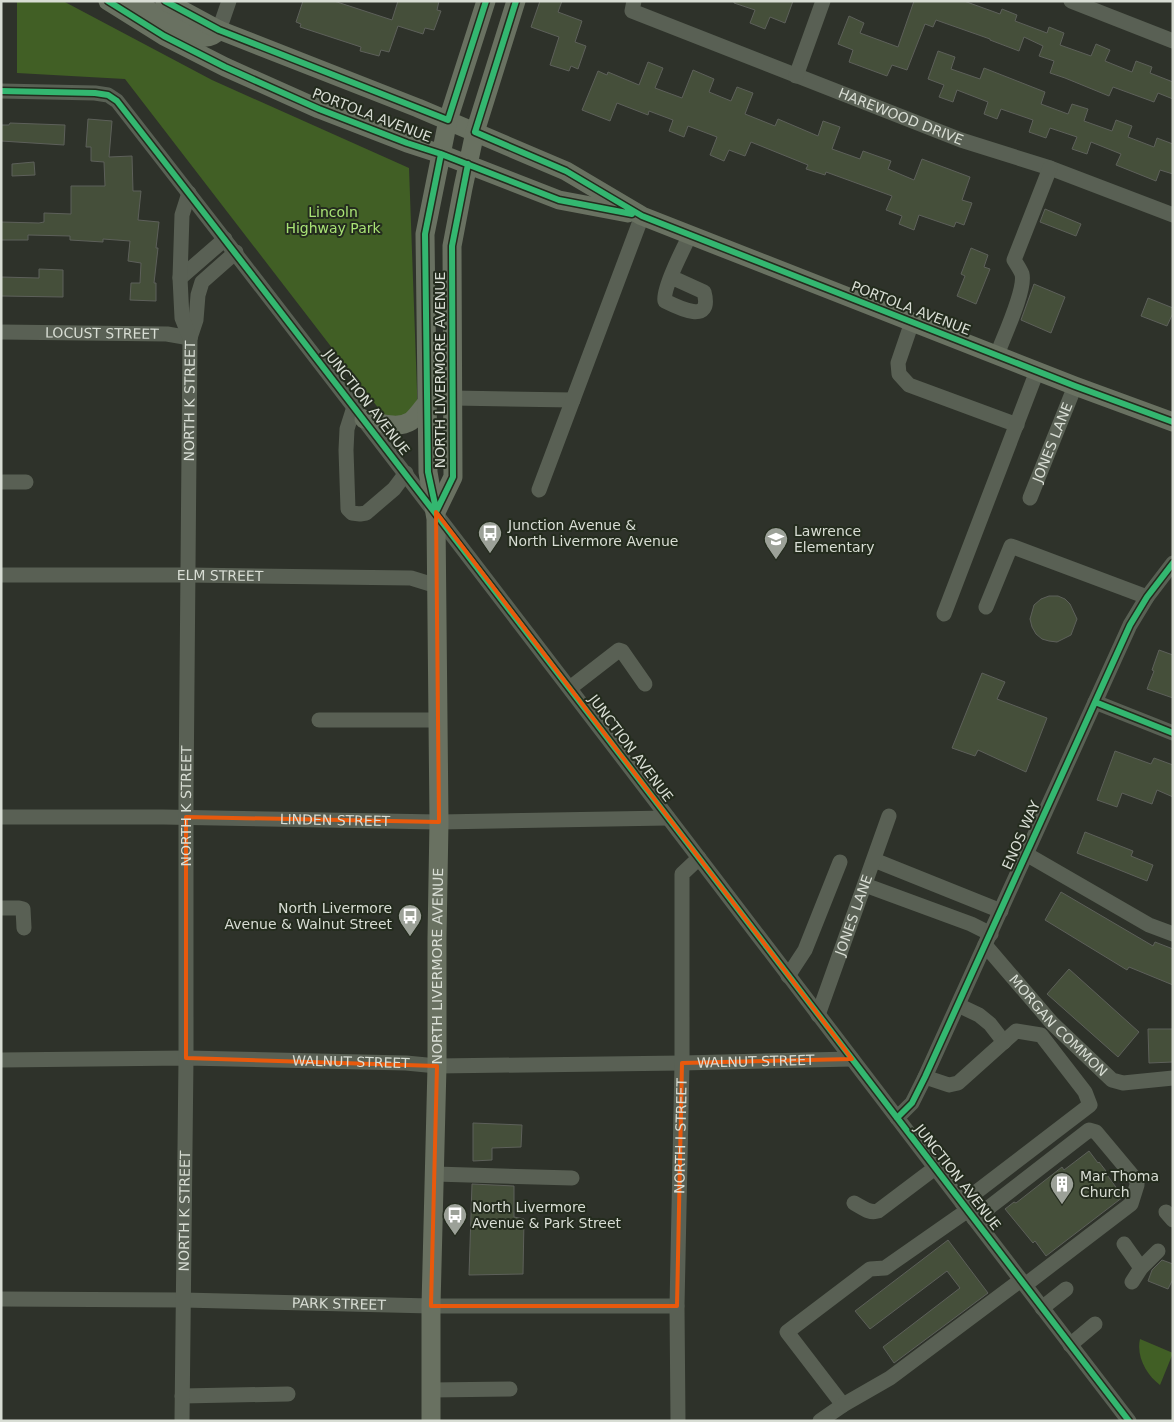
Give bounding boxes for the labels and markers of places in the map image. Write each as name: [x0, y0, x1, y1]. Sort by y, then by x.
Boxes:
place label: Junction Avenue & North Livermore Avenue: [507, 517, 678, 549]
bus stop icon: Junction Avenue & North Livermore Avenue: [477, 520, 503, 554]
place label: Lawrence Elementary: [794, 523, 875, 555]
school or university icon: Lawrence Elementary: [763, 526, 789, 560]
place label: North Livermore Avenue & Walnut Street: [225, 900, 393, 932]
bus stop icon: North Livermore Avenue & Walnut Street: [397, 903, 423, 937]
place label: Mar Thoma Church: [1080, 1168, 1159, 1200]
building icon: Mar Thoma Church: [1049, 1171, 1075, 1205]
place label: North Livermore Avenue & Park Street: [472, 1199, 622, 1231]
bus stop icon: North Livermore Avenue & Park Street: [442, 1202, 468, 1236]

